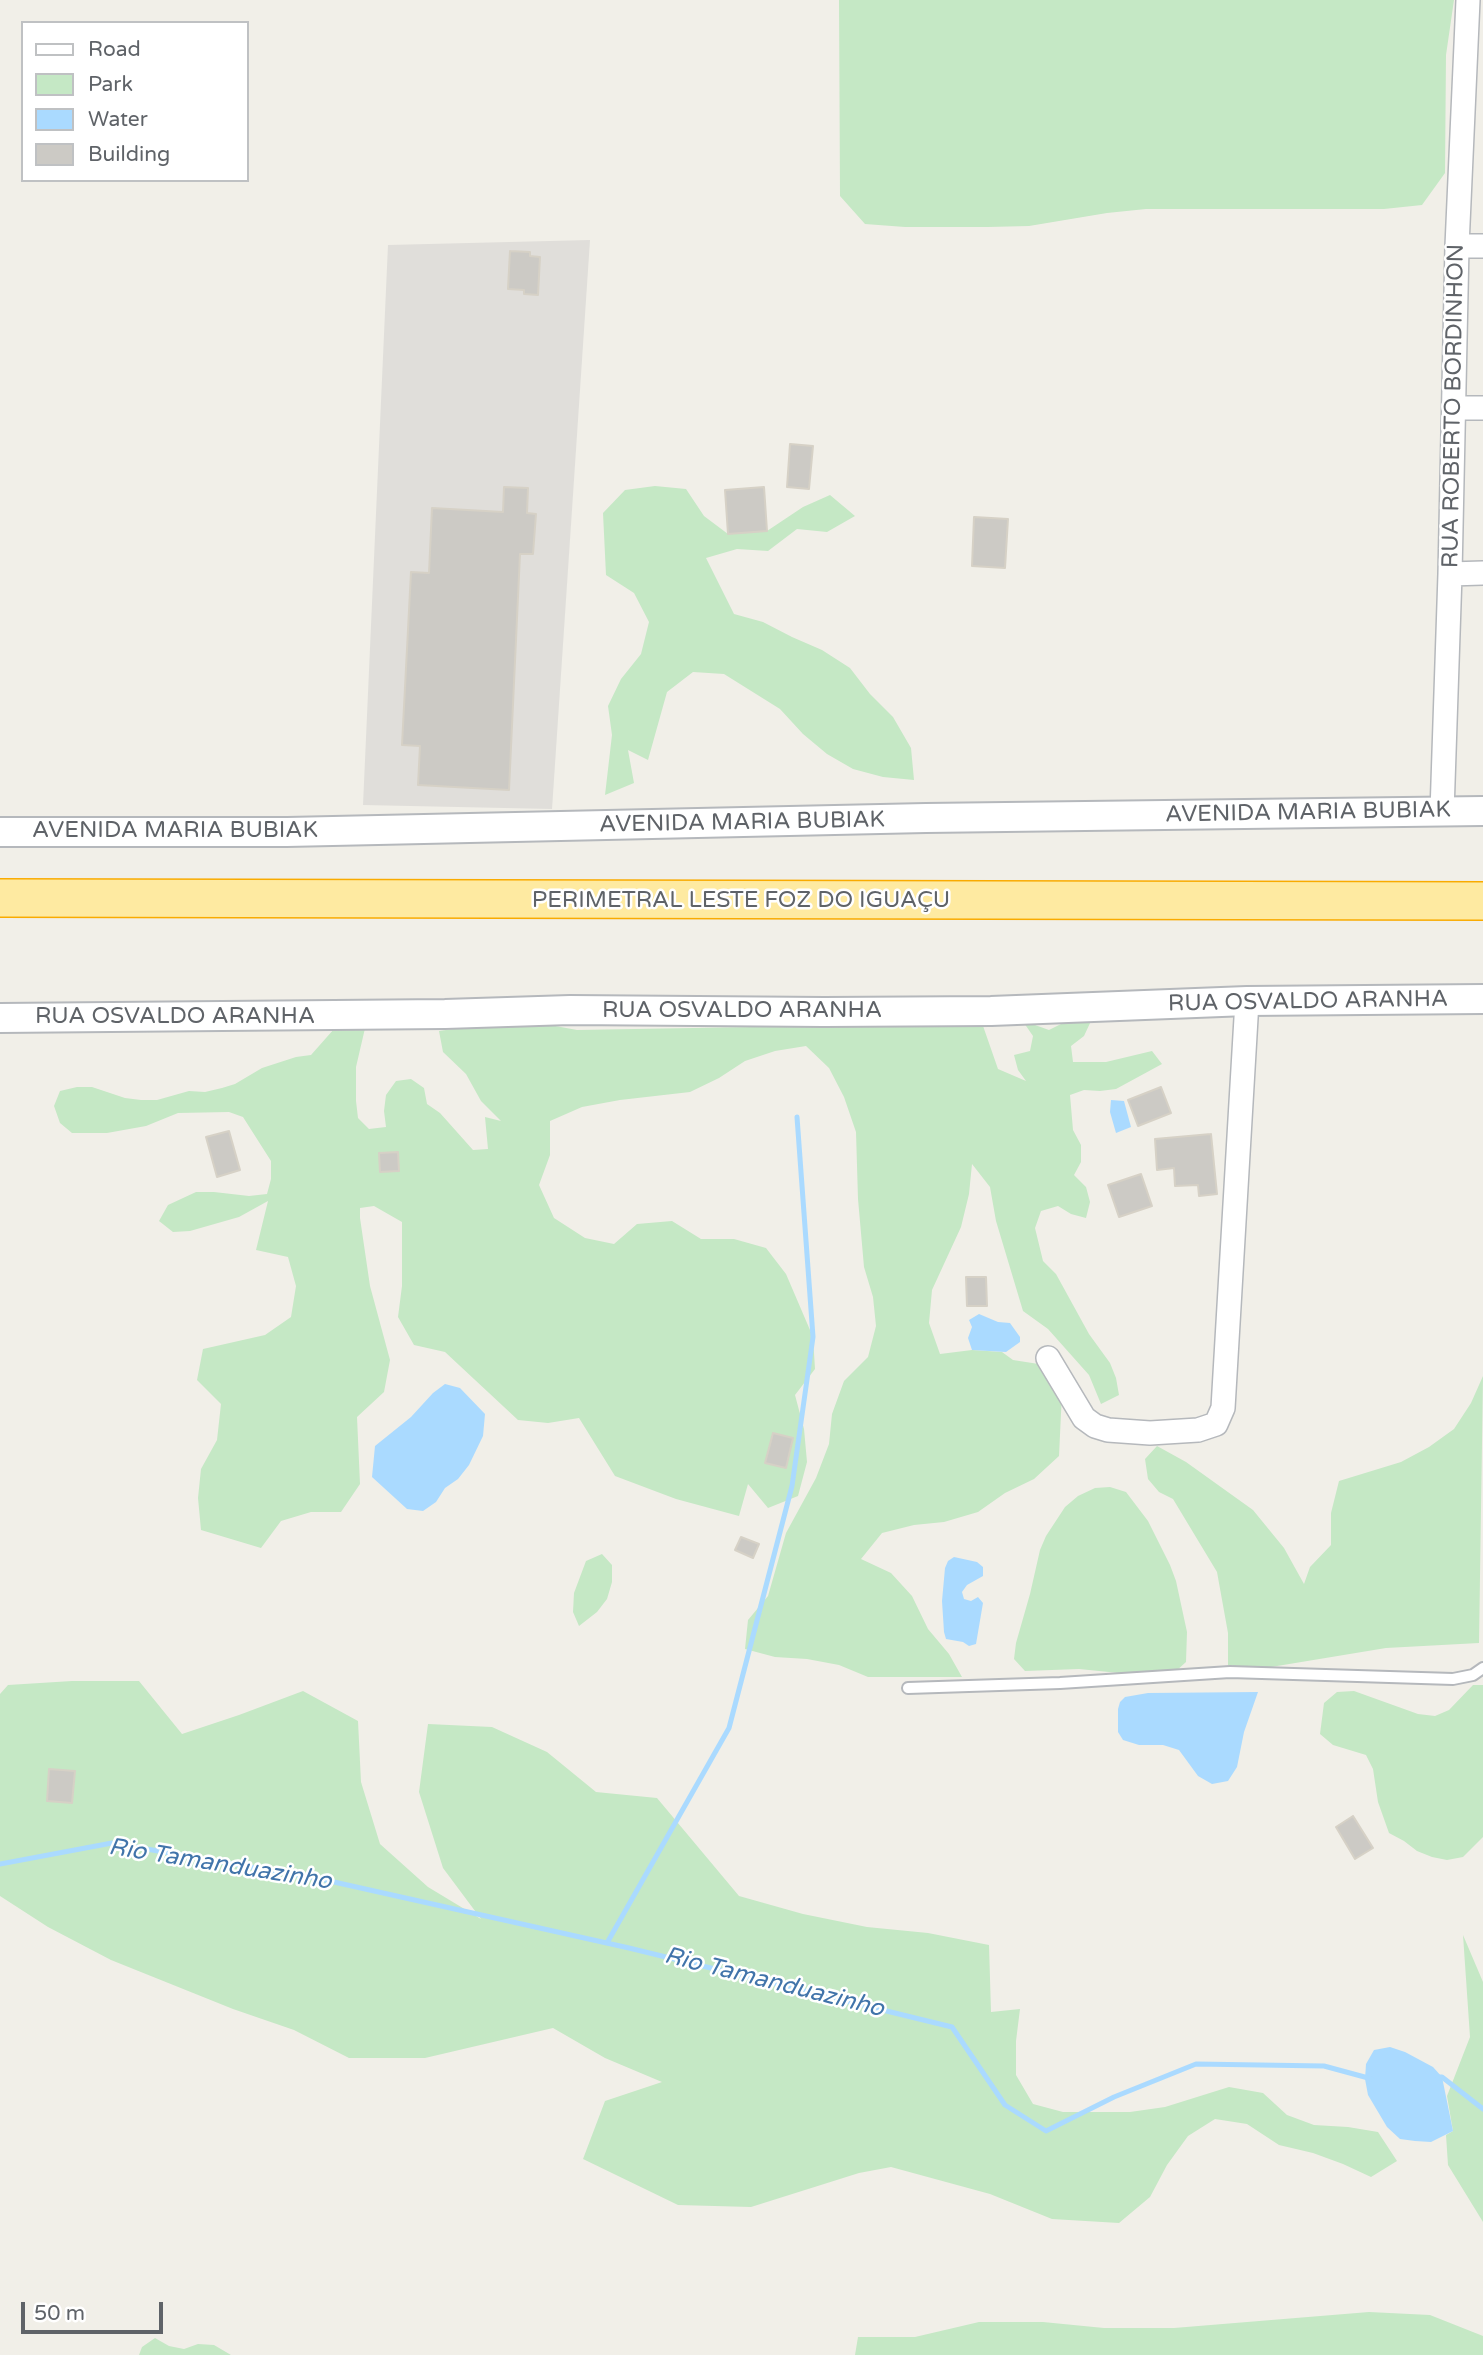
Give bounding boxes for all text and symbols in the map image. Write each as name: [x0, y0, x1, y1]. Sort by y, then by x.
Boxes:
legend: [21, 21, 248, 182]
text: Road: [88, 37, 141, 62]
text: Park: [88, 72, 133, 97]
text: Water: [88, 107, 148, 132]
text: Building: [88, 142, 170, 167]
street label: RUA ROBERTO BORDINHON: [1437, 244, 1471, 568]
street label: AVENIDA MARIA BUBIAK: [1165, 797, 1451, 829]
street label: AVENIDA MARIA BUBIAK: [599, 807, 885, 839]
street label: AVENIDA MARIA BUBIAK: [32, 817, 318, 845]
street label: PERIMETRAL LESTE FOZ DO IGUAÇU: [532, 887, 950, 915]
street label: RUA OSVALDO ARANHA: [1168, 986, 1448, 1018]
street label: RUA OSVALDO ARANHA: [602, 997, 882, 1025]
street label: RUA OSVALDO ARANHA: [35, 1003, 315, 1031]
water label: Rio Tamanduazinho: [107, 1833, 333, 1897]
water label: Rio Tamanduazinho: [661, 1942, 887, 2024]
scale bar: [24, 2288, 166, 2332]
text: 50 m: [34, 2301, 85, 2326]

